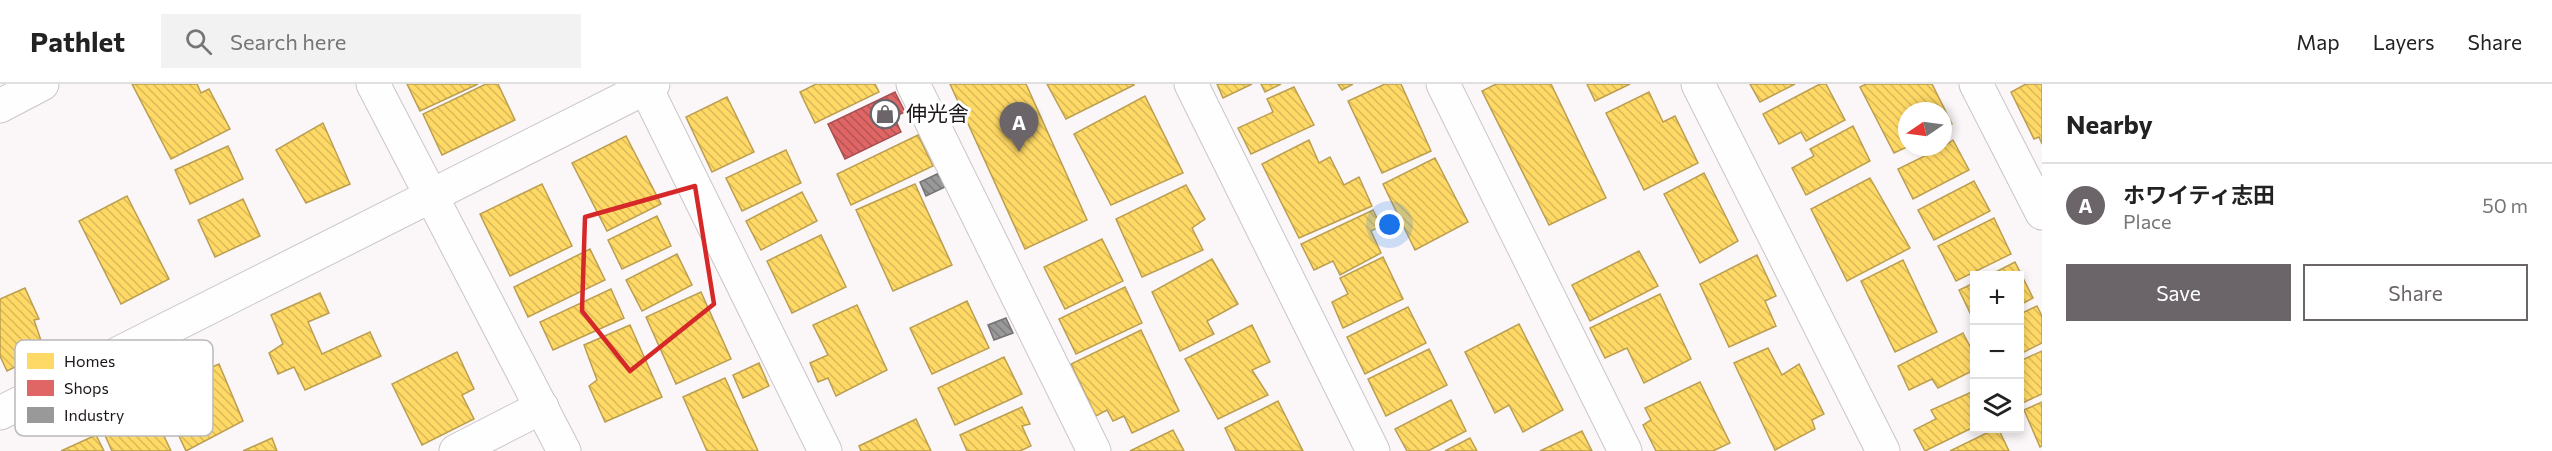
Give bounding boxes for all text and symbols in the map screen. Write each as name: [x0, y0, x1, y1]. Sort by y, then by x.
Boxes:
search box: [161, 14, 581, 68]
text: Pathlet: [30, 24, 125, 58]
icon: search: [182, 25, 215, 58]
text: Search here: [230, 28, 346, 55]
text: Map: [2296, 29, 2340, 54]
text: Layers: [2373, 29, 2435, 54]
text: Share: [2468, 29, 2522, 54]
shop icon: 伸光舎: [869, 98, 901, 130]
place label: 伸光舎: [906, 100, 969, 125]
north arrow: [1898, 102, 1952, 156]
pin: A: [1000, 103, 1038, 152]
text: Nearby: [2066, 108, 2153, 139]
text: ホワイティ志田: [2123, 181, 2275, 208]
text: A: [2078, 193, 2093, 217]
text: 50 m: [2482, 193, 2528, 217]
text: Place: [2123, 209, 2172, 233]
your location: [1375, 210, 1404, 239]
button: Save: [2066, 264, 2291, 321]
button: Share: [2303, 264, 2528, 321]
map controls: [1970, 271, 2024, 433]
button: +: [1970, 271, 2024, 325]
button: −: [1970, 325, 2024, 379]
legend: [15, 340, 213, 436]
text: Homes: [64, 351, 115, 370]
text: Shops: [64, 378, 109, 397]
button: layers: [1970, 379, 2024, 433]
text: Industry: [64, 405, 124, 424]

